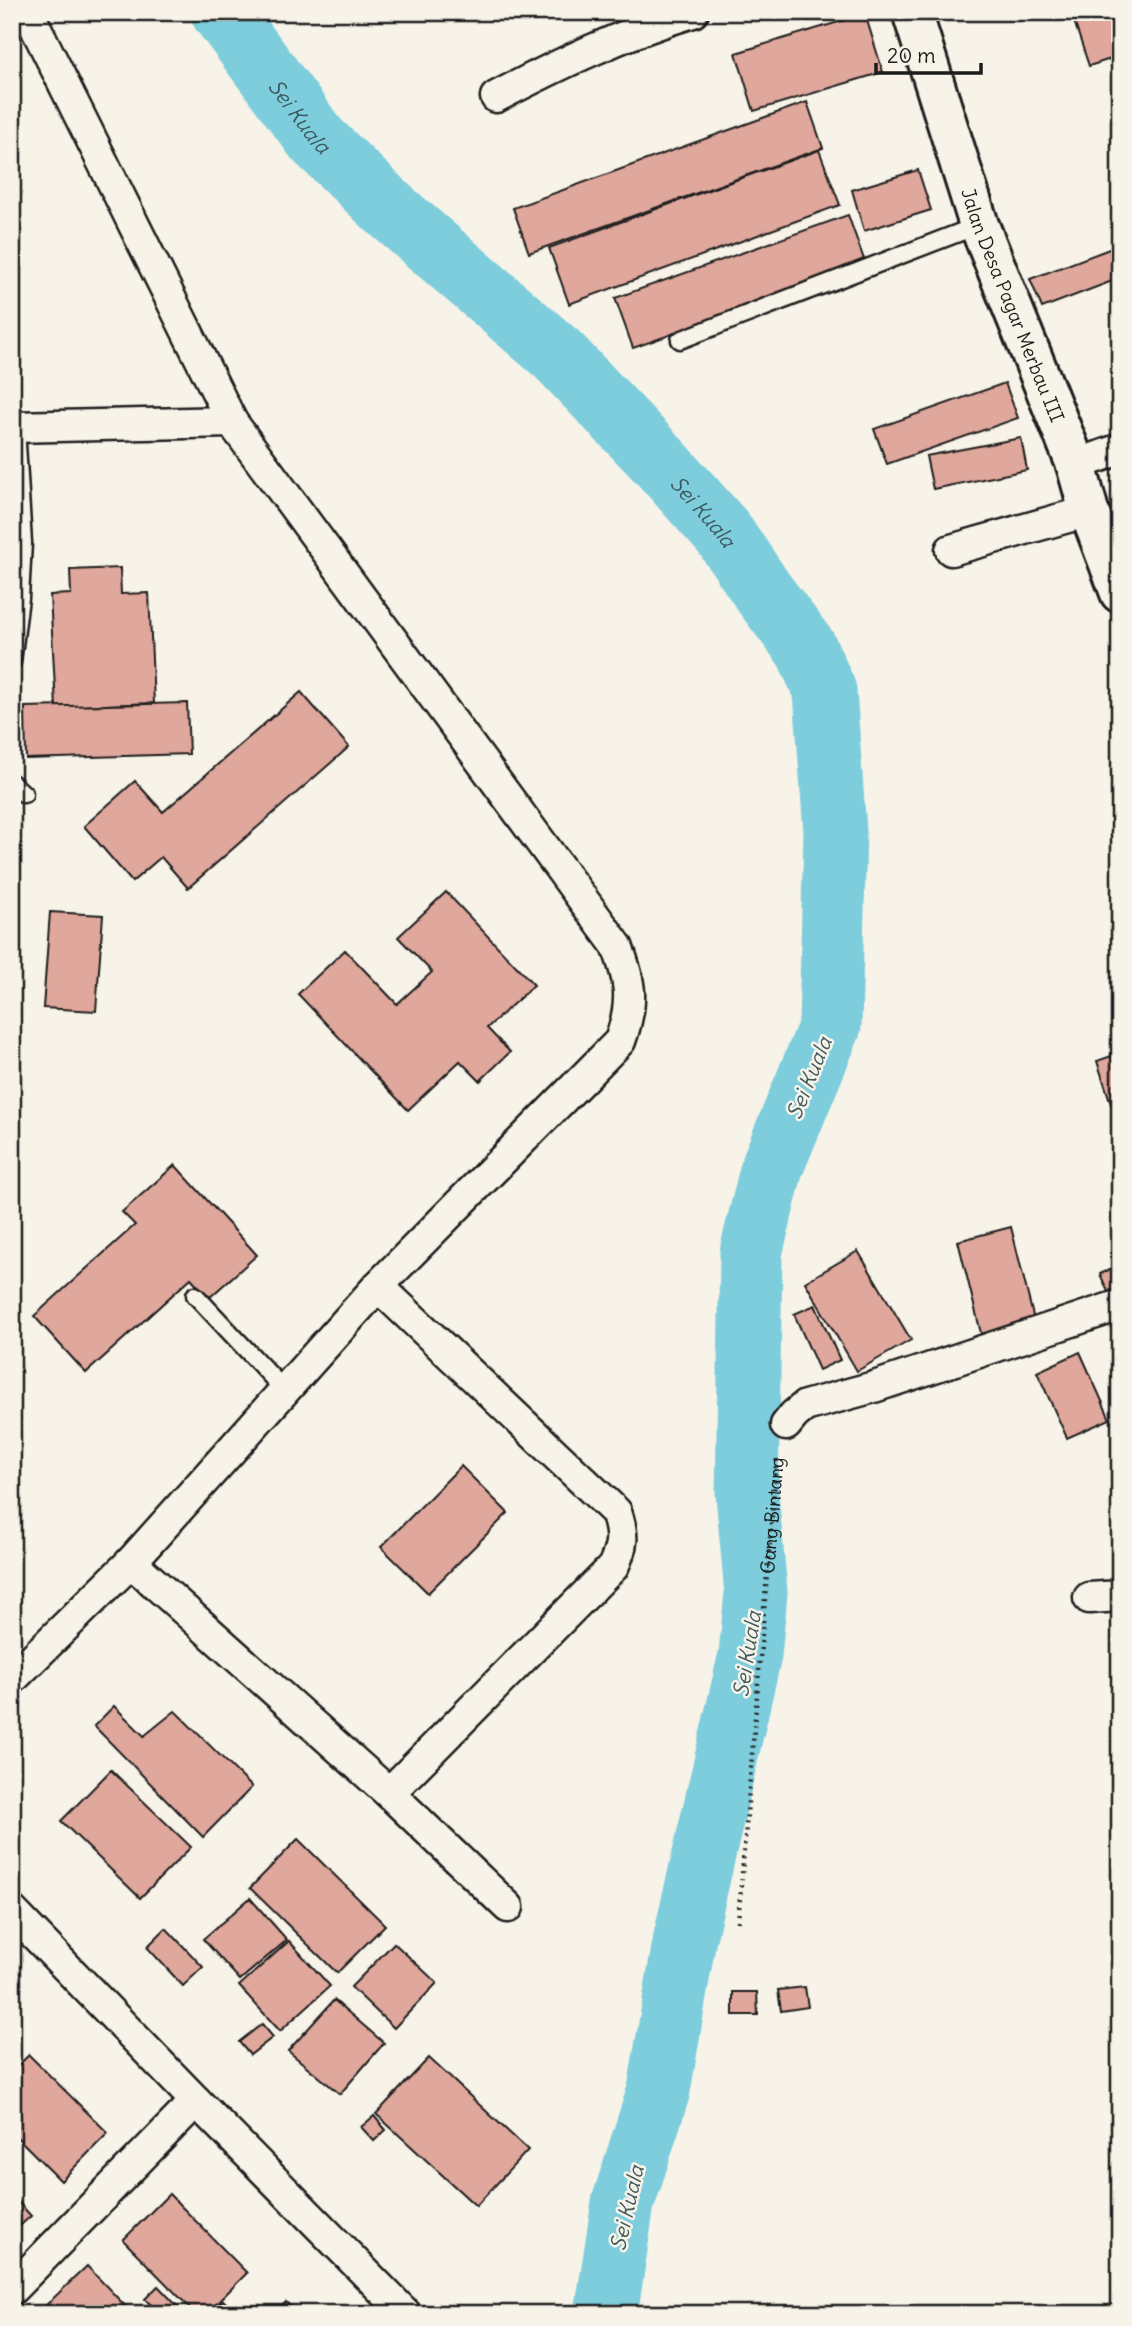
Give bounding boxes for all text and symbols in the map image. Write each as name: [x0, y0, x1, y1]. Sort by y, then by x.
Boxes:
scale bar: [876, 32, 982, 76]
text: 20 m: [887, 42, 936, 69]
water label: Sei Kuala: [263, 74, 337, 160]
street label: Jalan Desa Pagar Merbau III: [956, 185, 1069, 426]
water label: Sei Kuala: [665, 470, 743, 553]
water label: Sei Kuala: [780, 1032, 838, 1123]
street label: Gang Bintang: [755, 1456, 789, 1575]
water label: Sei Kuala: [727, 1608, 767, 1699]
water label: Sei Kuala: [604, 2162, 650, 2253]

